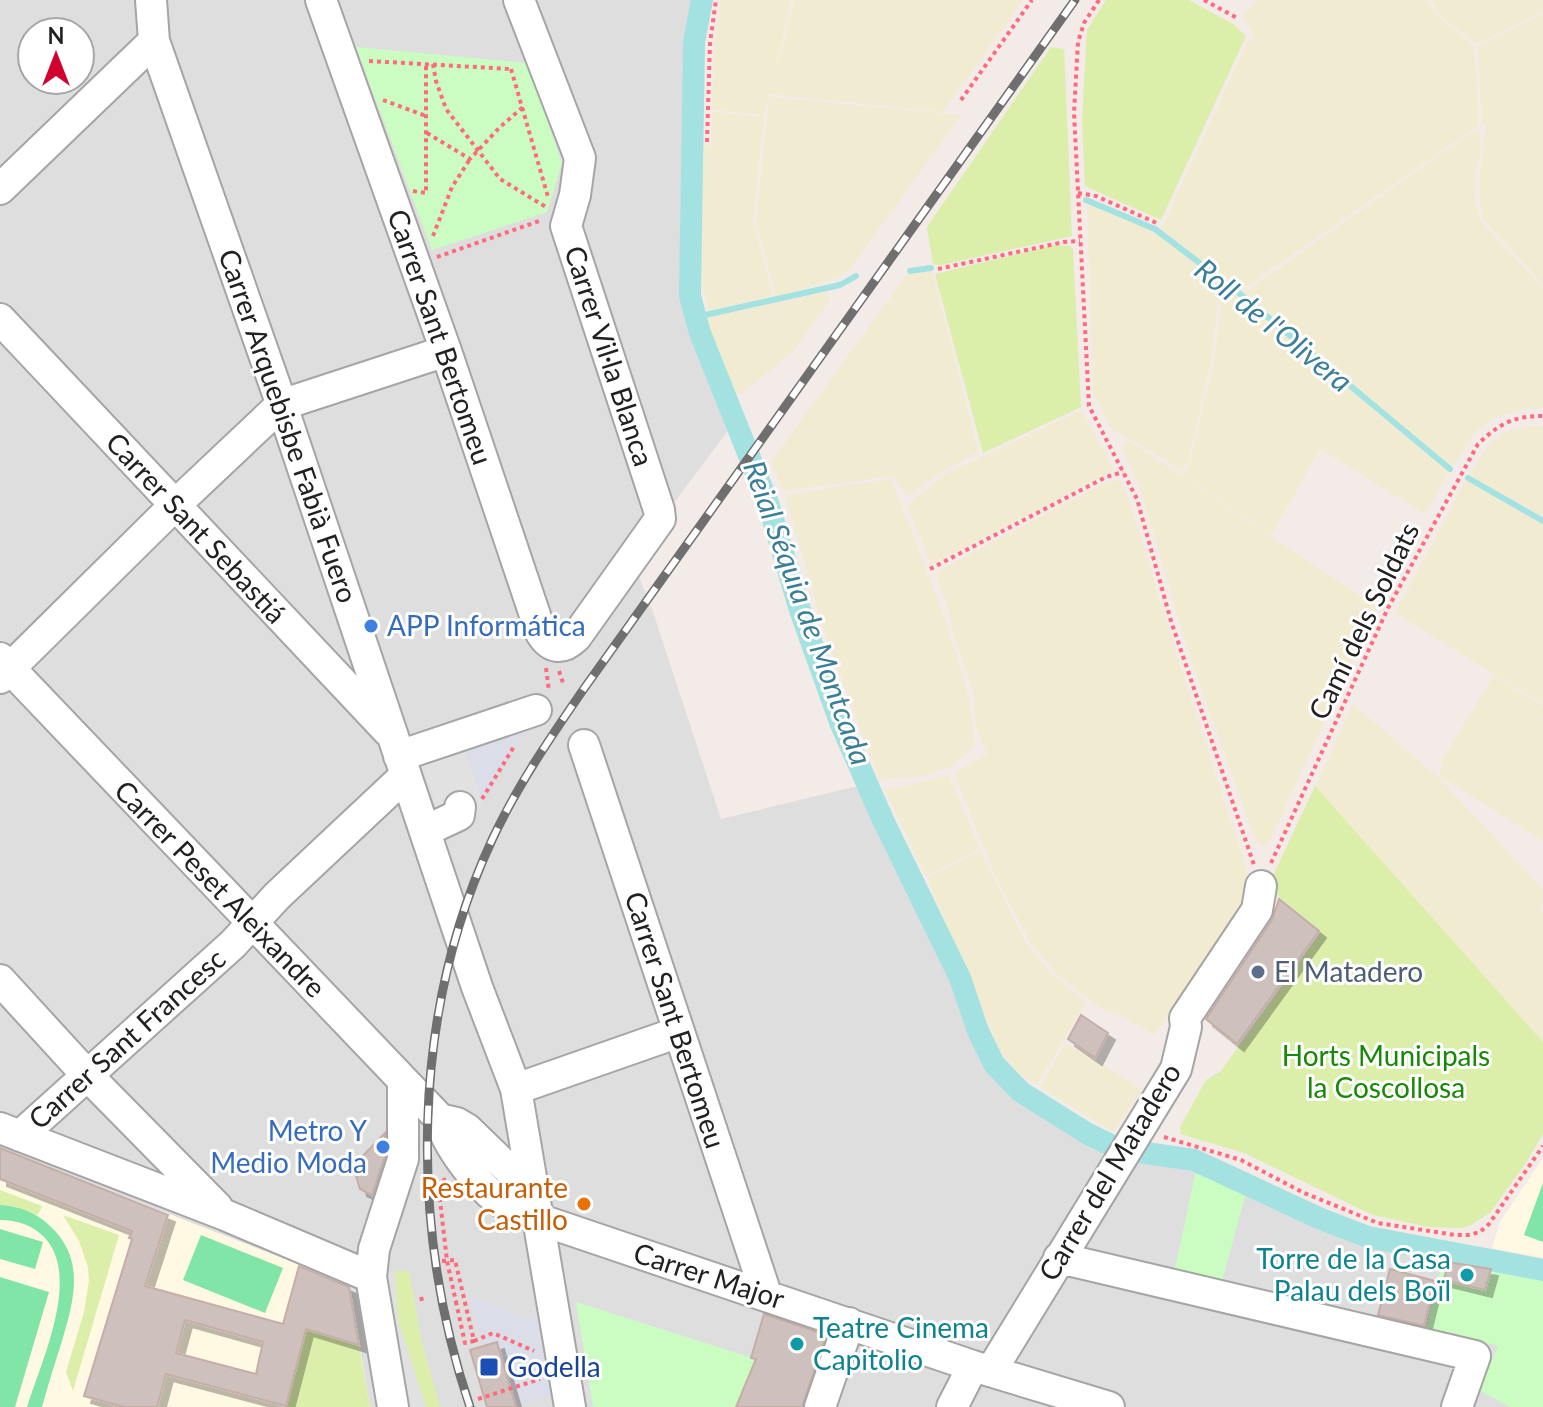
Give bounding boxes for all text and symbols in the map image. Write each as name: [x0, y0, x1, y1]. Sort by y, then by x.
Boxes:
north arrow: [16, 16, 96, 96]
text: N: [48, 22, 64, 49]
street label: Carrer Sant Bertomeu: [381, 205, 501, 469]
street label: Carrer Vil·la Blanca: [558, 241, 662, 470]
street label: Carrer Arquebisbe Fabià Fuero: [212, 244, 366, 607]
water label: Roll de l'Olivera: [1189, 250, 1360, 399]
street label: Carrer Sant Sebastiá: [100, 425, 294, 630]
water label: Reial Séquia de Montcada: [737, 455, 881, 769]
street label: Camí dels Soldats: [1301, 516, 1426, 725]
place label: APP Informática: [387, 608, 586, 642]
marker: APP Informática: [362, 617, 380, 635]
street label: Carrer Peset Aleixandre: [108, 773, 333, 1004]
street label: Carrer Sant Bertomeu: [618, 887, 733, 1152]
street label: Carrer Sant Francesc: [21, 941, 232, 1136]
place label: El Matadero: [1274, 954, 1423, 988]
marker: El Matadero: [1249, 963, 1267, 981]
park label: Horts Municipals la Coscollosa: [1282, 1038, 1490, 1104]
street label: Carrer del Matadero: [1031, 1057, 1187, 1286]
place label: Metro Y Medio Moda: [210, 1113, 368, 1179]
marker: Metro Y Medio Moda: [374, 1138, 392, 1156]
place label: Restaurante Castillo: [421, 1170, 568, 1236]
marker: Restaurante Castillo: [575, 1195, 593, 1213]
street label: Carrer Major: [630, 1235, 789, 1315]
place label: Torre de la Casa Palau dels Boïl: [1256, 1241, 1451, 1307]
marker: Torre de la Casa Palau dels Boïl: [1458, 1266, 1476, 1284]
place label: Teatre Cinema Capitolio: [813, 1310, 989, 1376]
marker: Teatre Cinema Capitolio: [788, 1335, 806, 1353]
place label: Godella: [507, 1349, 601, 1383]
marker: Godella: [478, 1356, 500, 1378]

